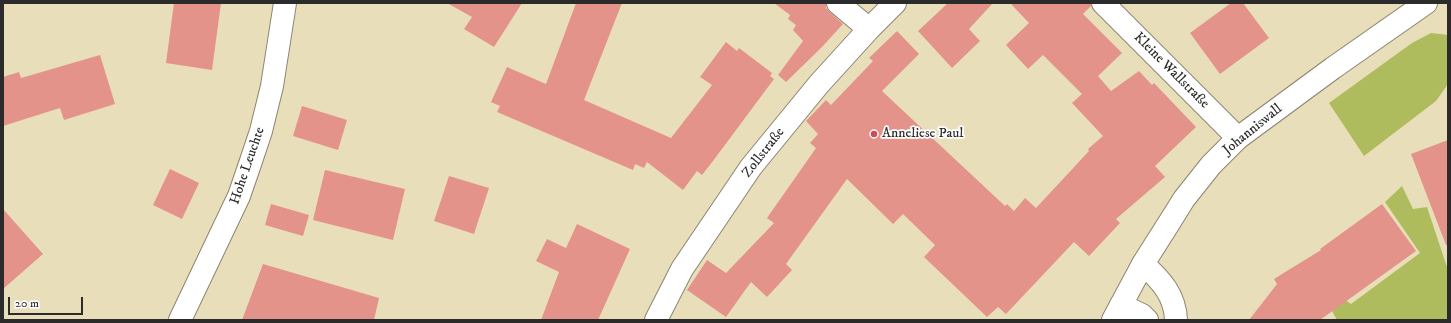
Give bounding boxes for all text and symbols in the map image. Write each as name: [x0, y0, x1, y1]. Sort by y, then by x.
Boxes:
street label: Kleine Wallstraße: [1130, 30, 1212, 112]
street label: Johanniswall: [1220, 101, 1286, 159]
street label: Hohe Leuchte: [227, 125, 269, 207]
street label: Zollstraße: [739, 125, 789, 181]
place label: Anneliese Paul: [882, 126, 963, 142]
marker: Anneliese Paul: [869, 129, 879, 139]
scale bar: [10, 289, 85, 315]
text: 20 m: [15, 296, 39, 311]

